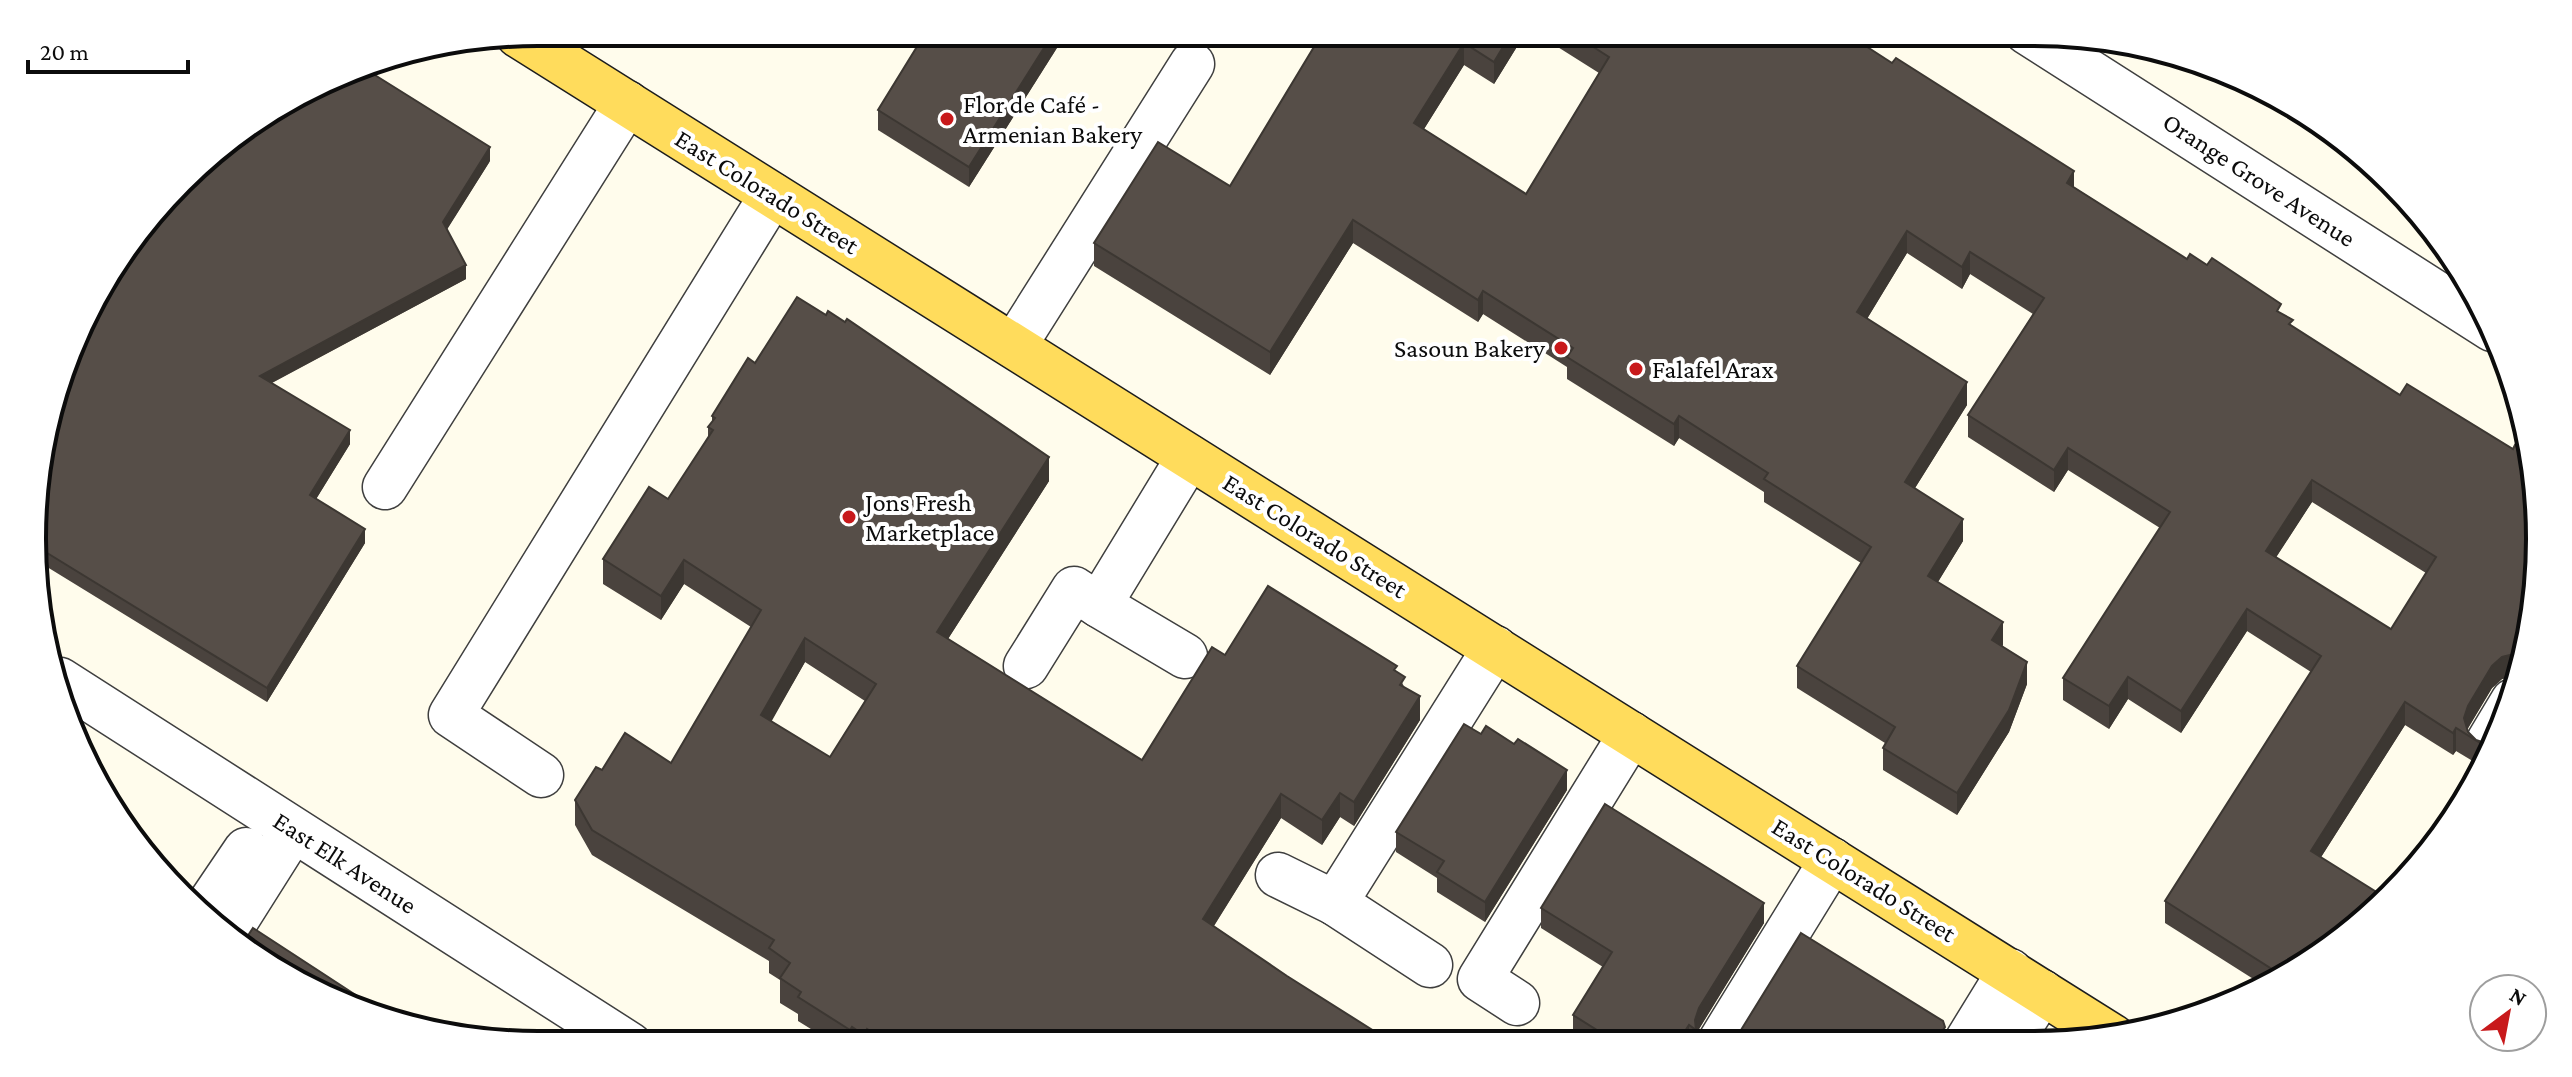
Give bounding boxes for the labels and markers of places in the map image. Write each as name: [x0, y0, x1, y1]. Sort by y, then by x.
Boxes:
place label: Flor de Café - Armenian Bakery: [963, 90, 1143, 149]
marker: Flor de Café - Armenian Bakery: [938, 110, 956, 128]
place label: Sasoun Bakery: [1394, 334, 1546, 363]
marker: Sasoun Bakery: [1552, 339, 1570, 357]
place label: Falafel Arax: [1652, 355, 1774, 384]
marker: Falafel Arax: [1627, 360, 1645, 378]
place label: Jons Fresh Marketplace: [863, 488, 995, 547]
marker: Jons Fresh Marketplace: [840, 508, 858, 526]

